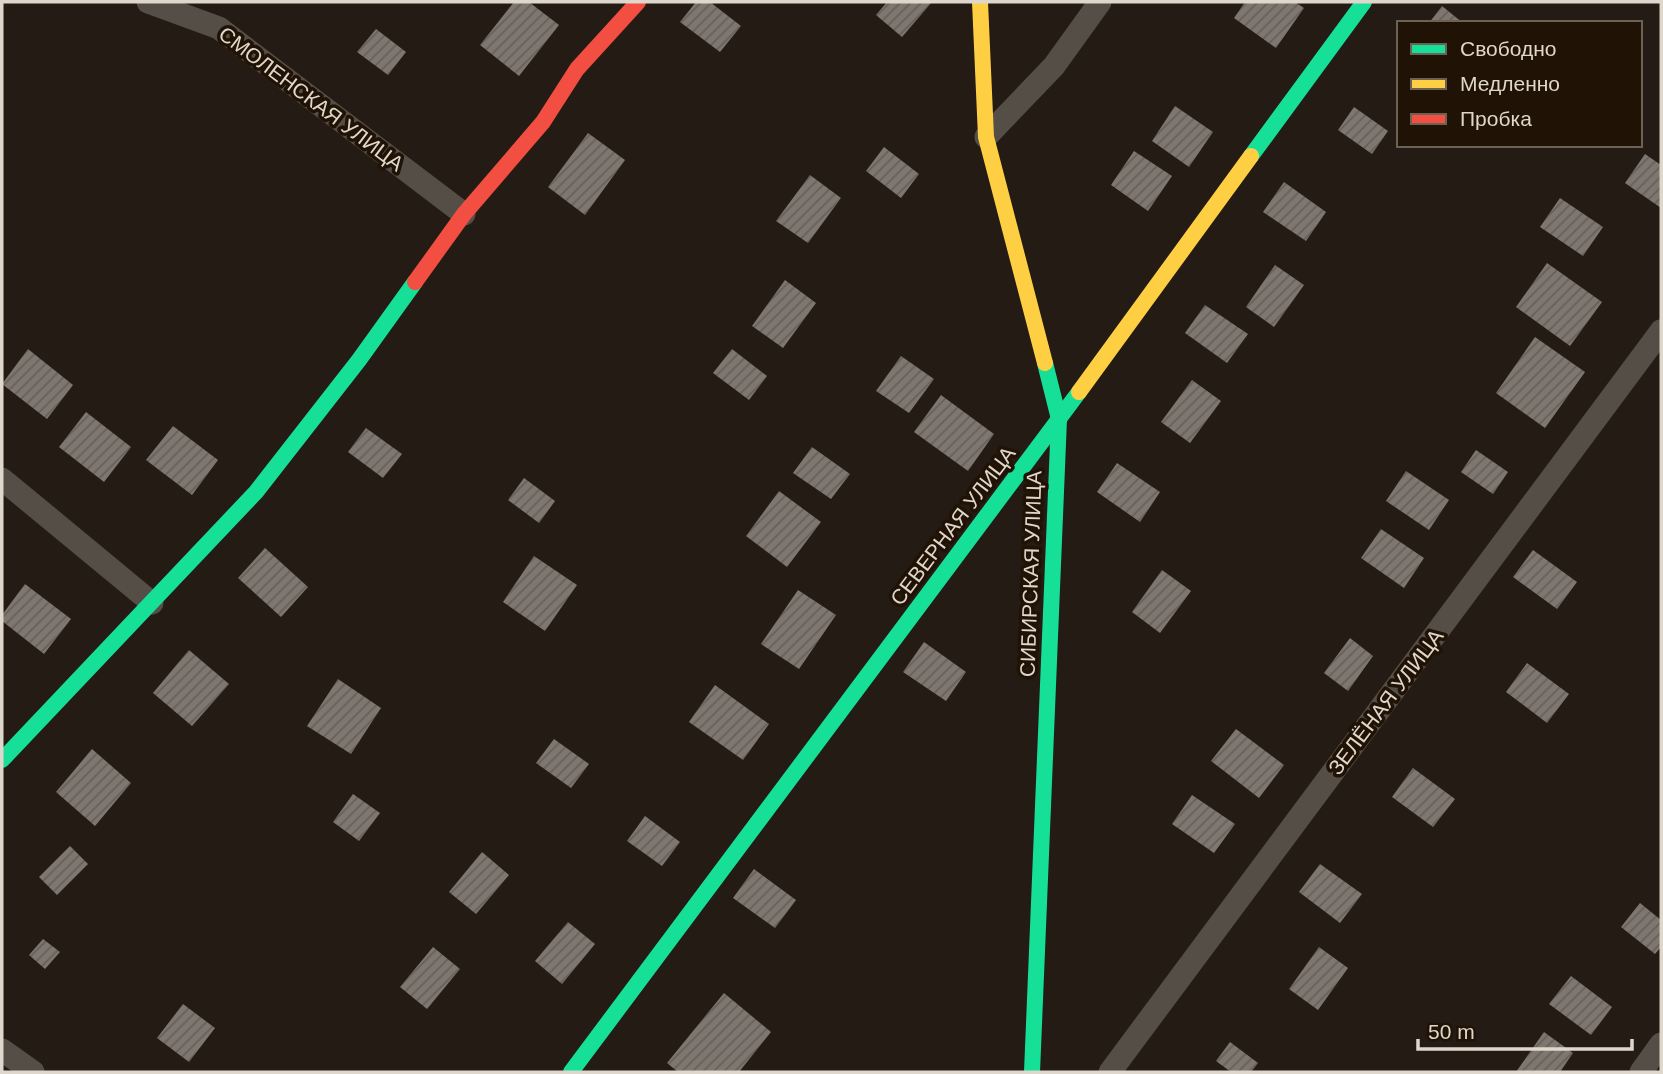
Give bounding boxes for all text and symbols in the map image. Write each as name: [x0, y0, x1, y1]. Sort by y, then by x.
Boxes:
legend: [1397, 21, 1642, 147]
street label: СМОЛЕНСКАЯ УЛИЦА: [215, 22, 408, 175]
text: Свободно: [1460, 37, 1557, 60]
text: Медленно: [1460, 72, 1560, 95]
text: Пробка: [1460, 107, 1532, 130]
street label: СЕВЕРНАЯ УЛИЦА: [886, 442, 1020, 609]
street label: СИБИРСКАЯ УЛИЦА: [1015, 470, 1046, 678]
street label: ЗЕЛЁНАЯ УЛИЦА: [1324, 625, 1448, 779]
scale bar: [1418, 1007, 1632, 1052]
text: 50 m: [1428, 1020, 1475, 1043]

